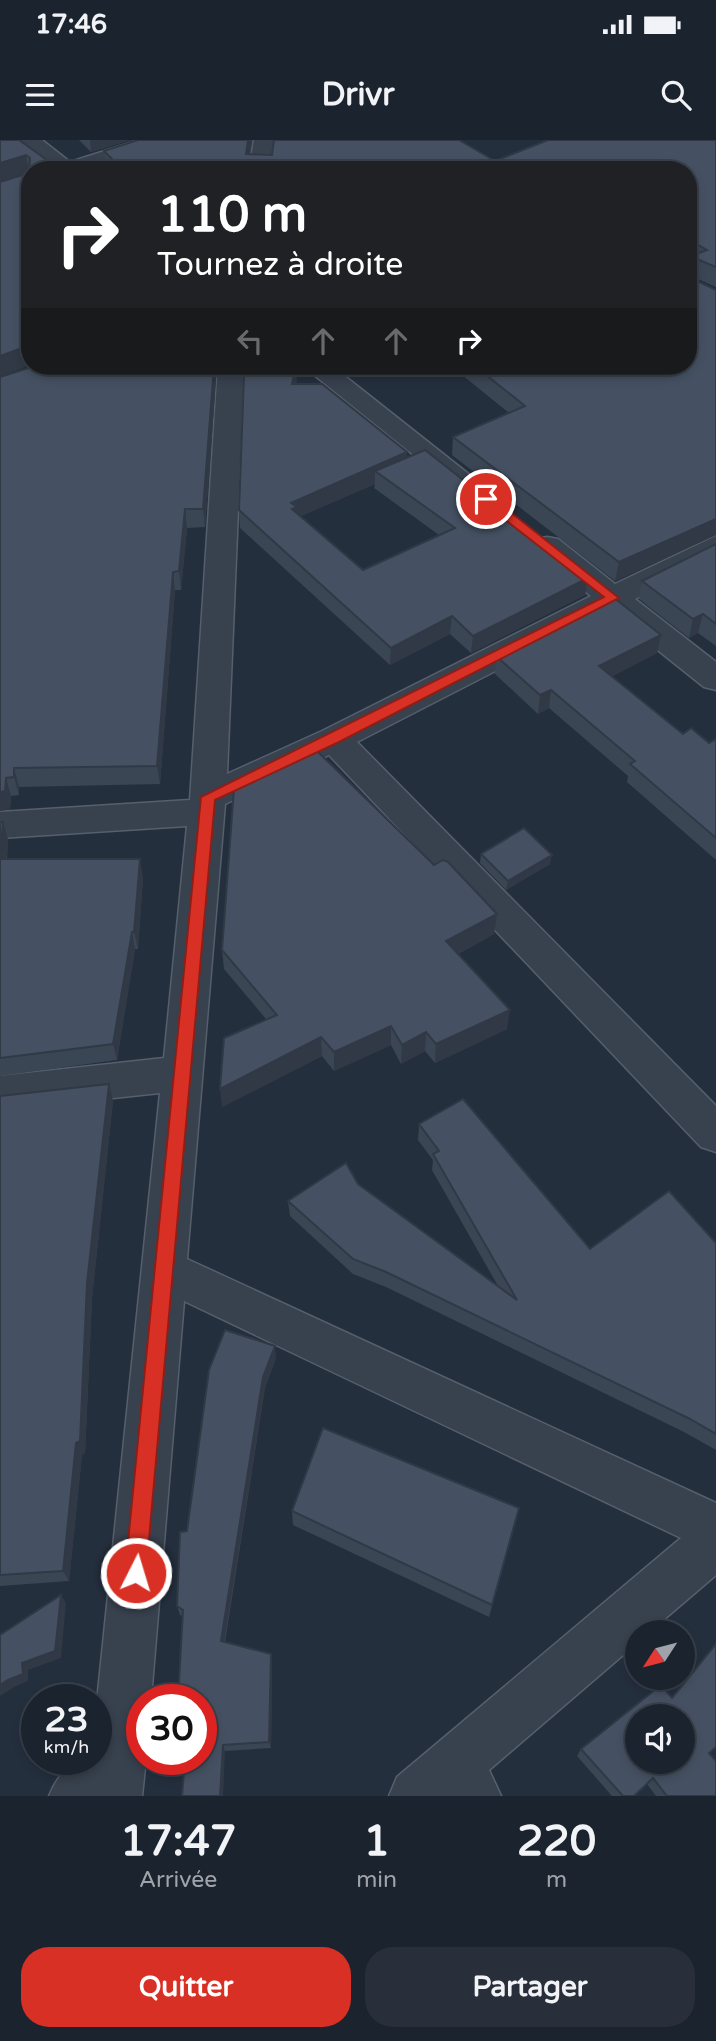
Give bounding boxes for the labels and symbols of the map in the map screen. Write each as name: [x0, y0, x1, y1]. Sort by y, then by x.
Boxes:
pin: [456, 469, 516, 529]
position arrow: [99, 1536, 173, 1610]
north arrow: [625, 1620, 695, 1690]
speed limit sign: 30: [126, 1684, 217, 1775]

